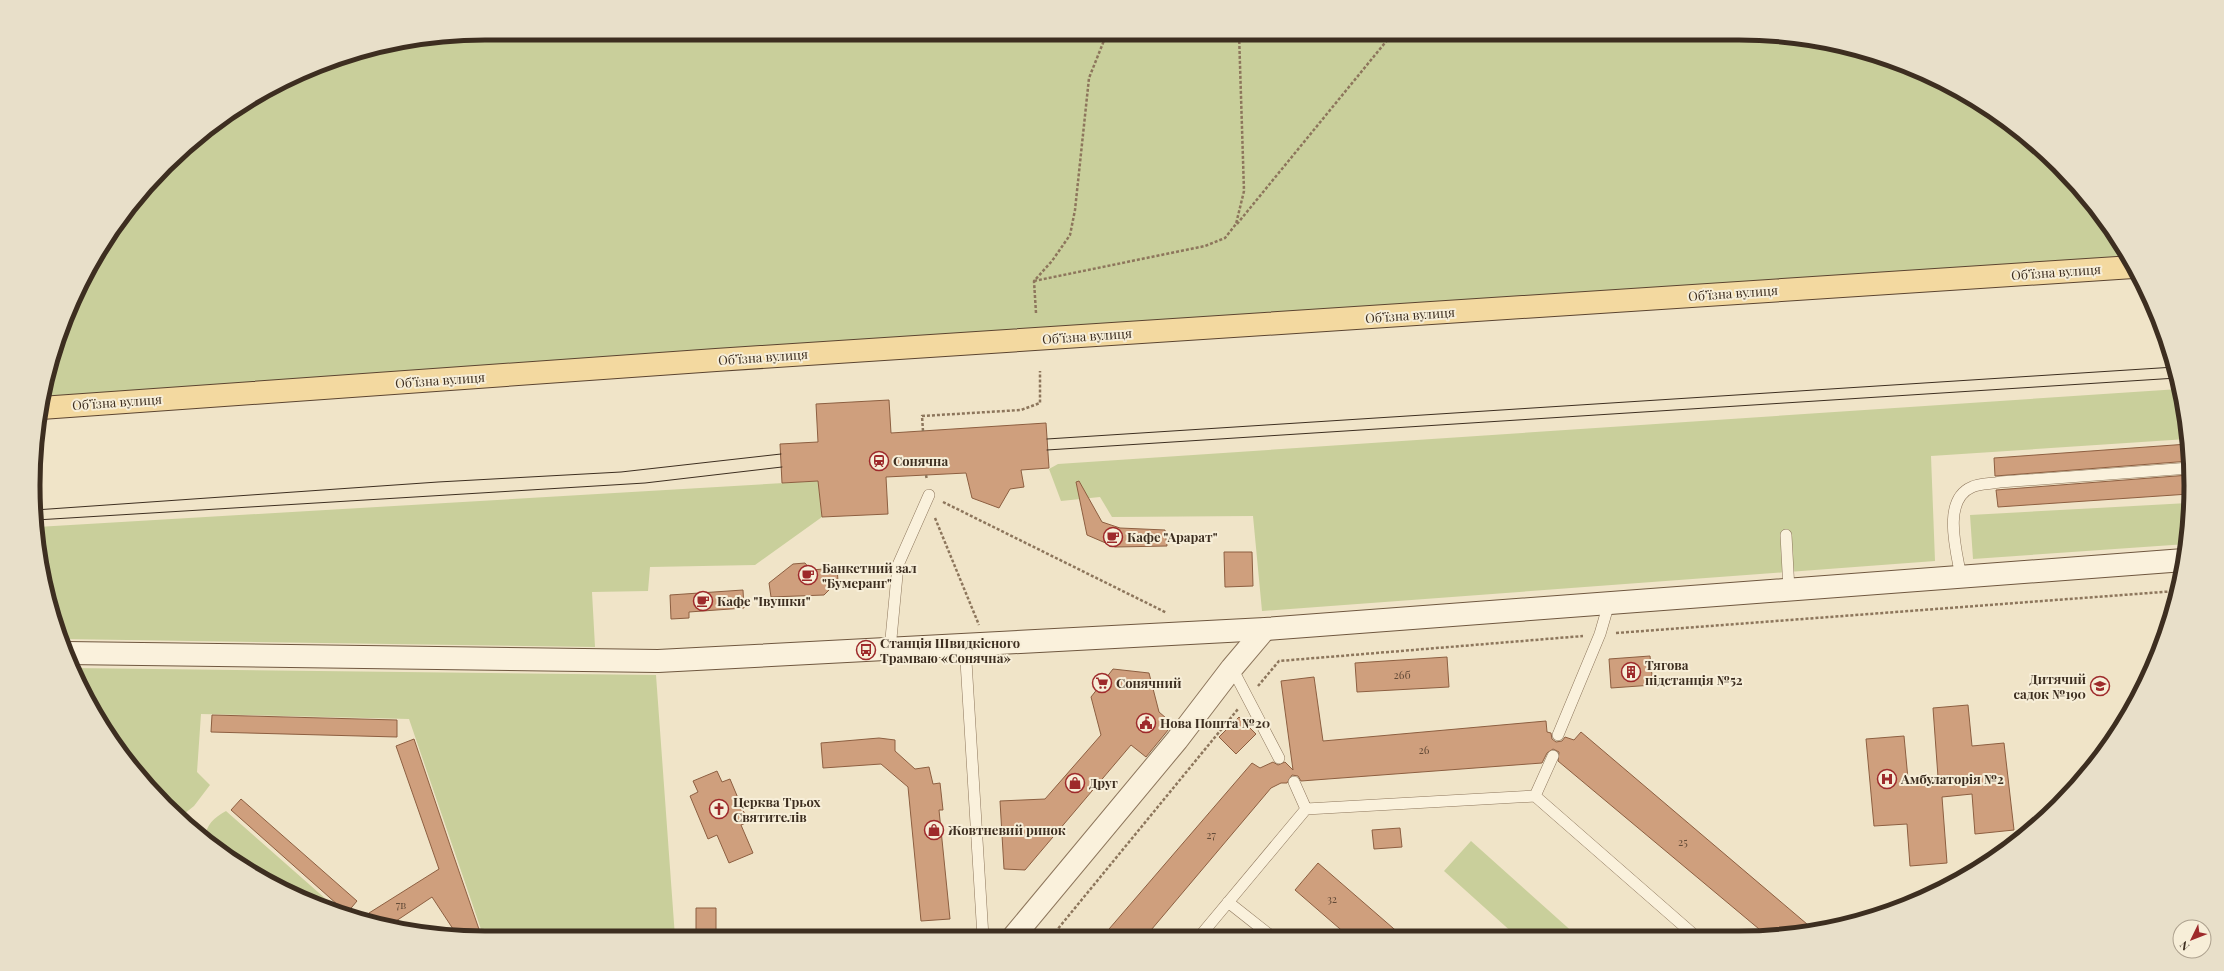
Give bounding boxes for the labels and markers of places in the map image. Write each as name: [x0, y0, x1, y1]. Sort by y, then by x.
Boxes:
station icon: Сонячна: [868, 450, 890, 472]
place label: Сонячна: [893, 452, 948, 469]
cafe icon: Кафе "Арарат": [1102, 526, 1124, 548]
place label: Кафе "Арарат": [1127, 528, 1218, 545]
place label: Банкетний зал "Бумеранг": [822, 559, 917, 591]
cafe icon: Банкетний зал "Бумеранг": [797, 564, 819, 586]
cafe icon: Кафе "Івушки": [692, 590, 714, 612]
place label: Кафе "Івушки": [717, 592, 811, 609]
place label: Станцiя Швидкiсного Трамваю «Сонячна»: [880, 634, 1020, 666]
bus stop icon: Станцiя Швидкiсного Трамваю «Сонячна»: [855, 639, 877, 661]
place label: Тягова підстанція №52: [1645, 656, 1743, 688]
building icon: Тягова підстанція №52: [1620, 661, 1642, 683]
place label: Дитячий садок №190: [2014, 670, 2086, 702]
supermarket icon: Сонячний: [1091, 672, 1113, 694]
place label: Сонячний: [1116, 674, 1182, 691]
school or university icon: Дитячий садок №190: [2089, 675, 2111, 697]
public building icon: Нова Пошта №20: [1135, 712, 1157, 734]
place label: Нова Пошта №20: [1160, 714, 1270, 731]
hospital icon: Амбулаторія №2: [1876, 768, 1898, 790]
place label: Амбулаторія №2: [1900, 770, 2004, 787]
shop icon: Друг: [1064, 772, 1086, 794]
place label: Друг: [1089, 774, 1118, 791]
place label: Церква Трьох Святителів: [733, 793, 820, 825]
church icon: Церква Трьох Святителів: [708, 798, 730, 820]
shop icon: Жовтневий ринок: [923, 819, 945, 841]
place label: Жовтневий ринок: [947, 821, 1066, 838]

